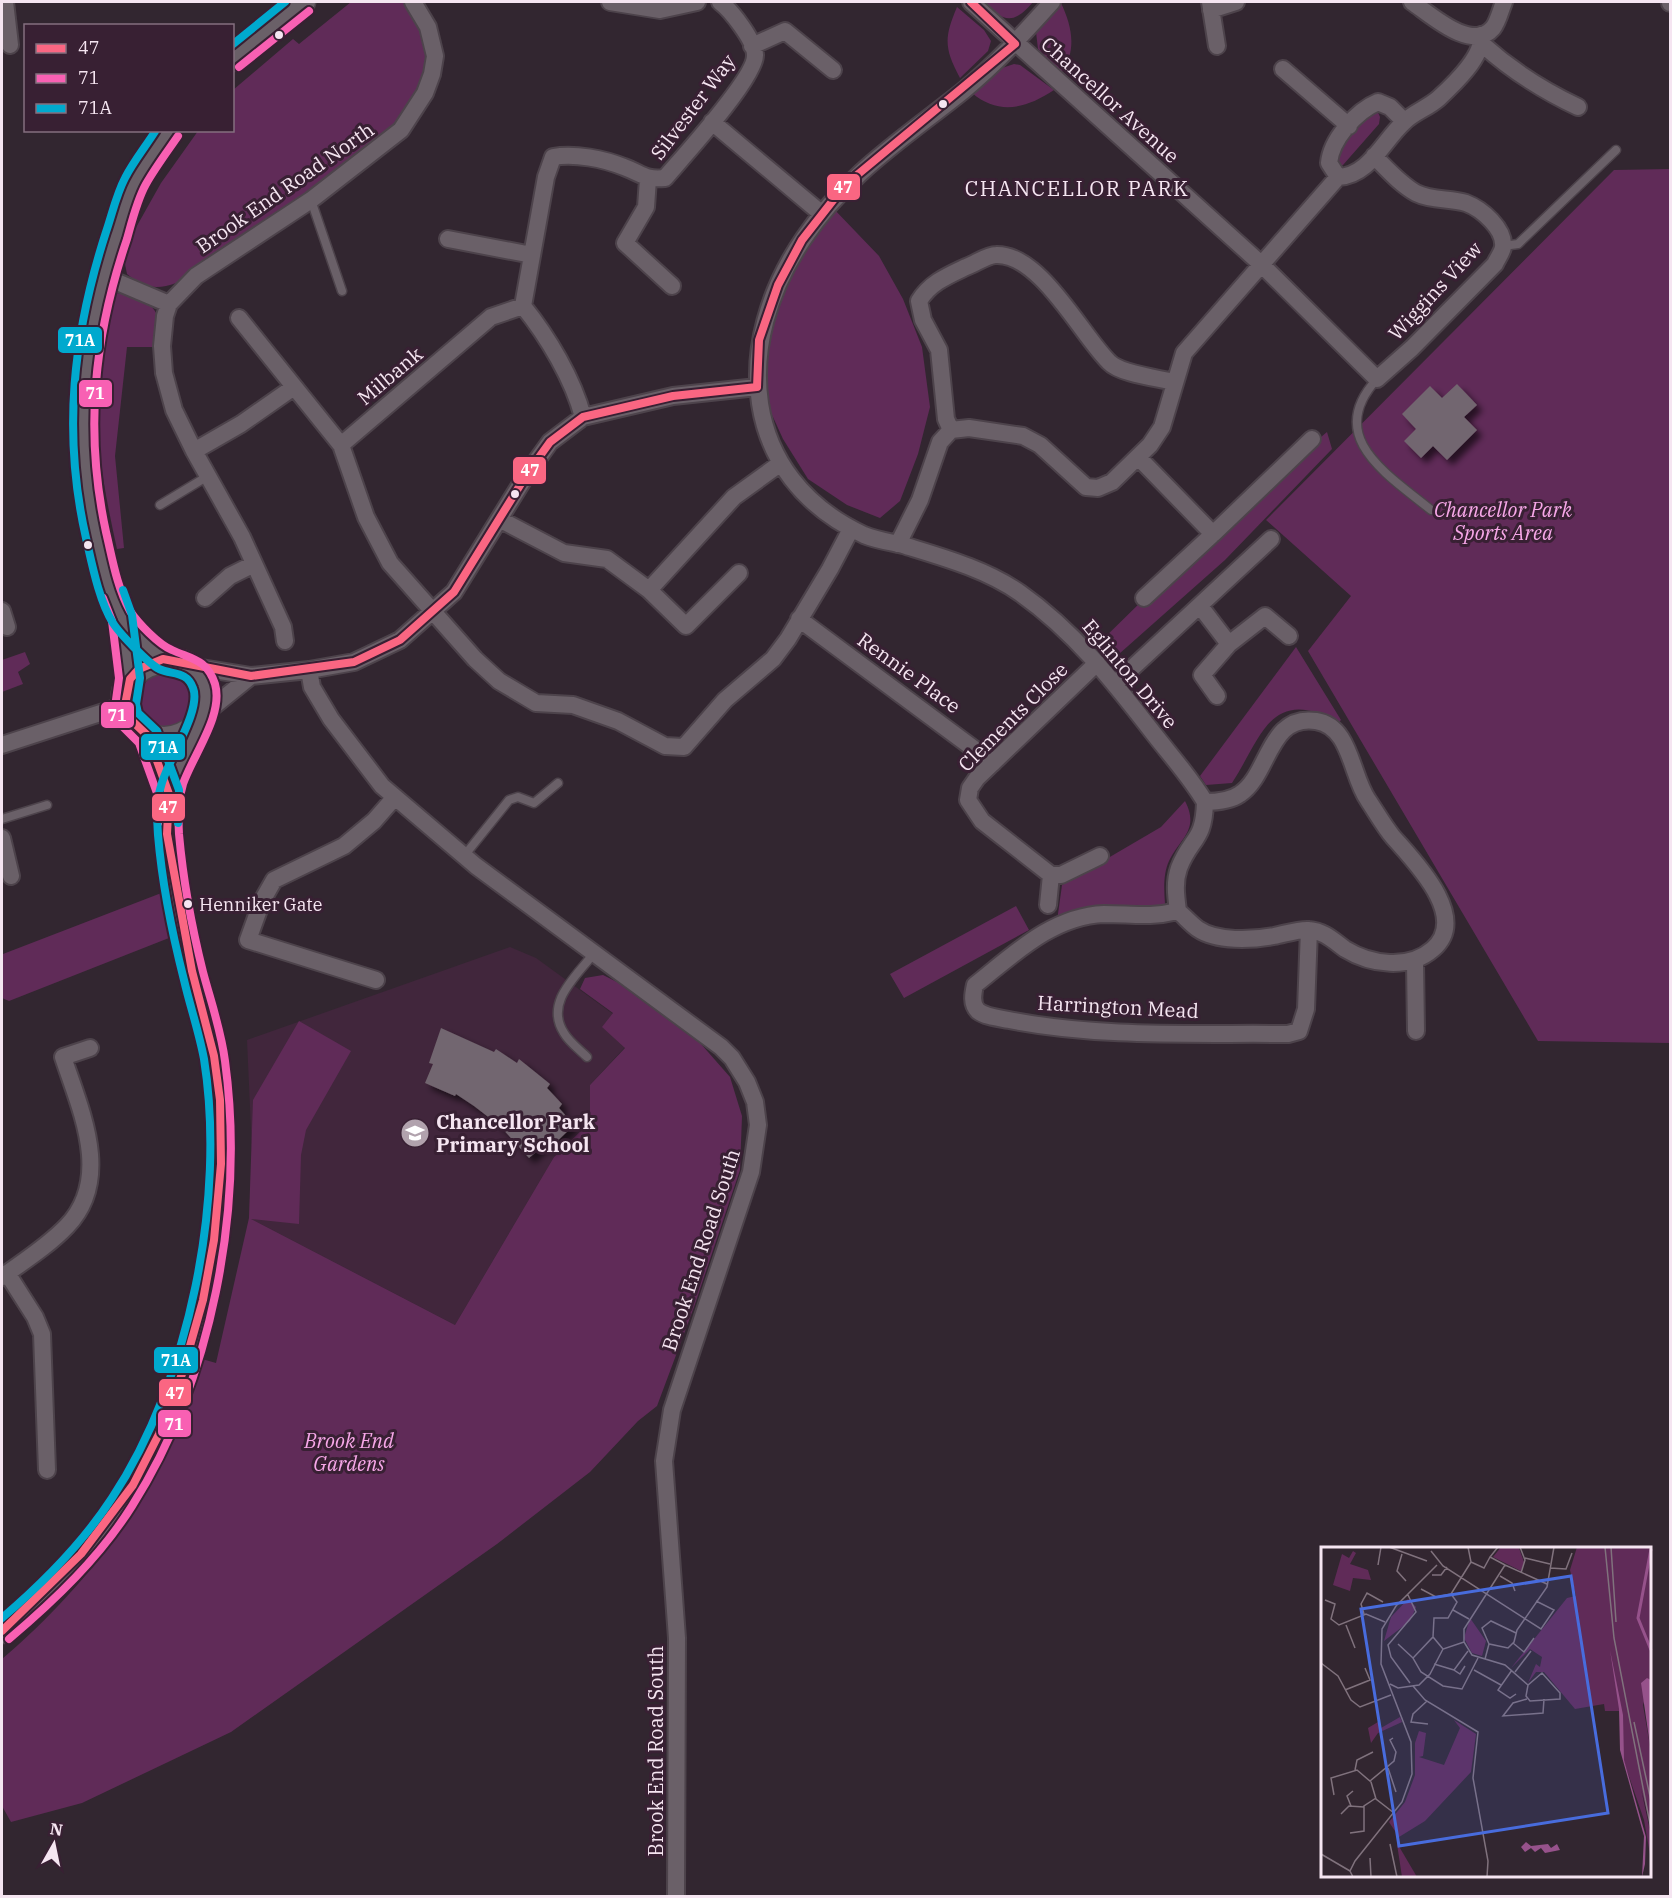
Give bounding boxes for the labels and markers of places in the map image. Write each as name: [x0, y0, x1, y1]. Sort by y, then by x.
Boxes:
unlabelled marker: [273, 29, 285, 41]
unlabelled marker: [937, 98, 949, 110]
unlabelled marker: [509, 488, 521, 500]
unlabelled marker: [82, 539, 94, 551]
place label: Henniker Gate: [199, 893, 322, 916]
marker: Henniker Gate: [182, 898, 194, 910]
place label: Chancellor Park Primary School: [436, 1108, 596, 1158]
school or university icon: Chancellor Park Primary School: [399, 1117, 431, 1149]

